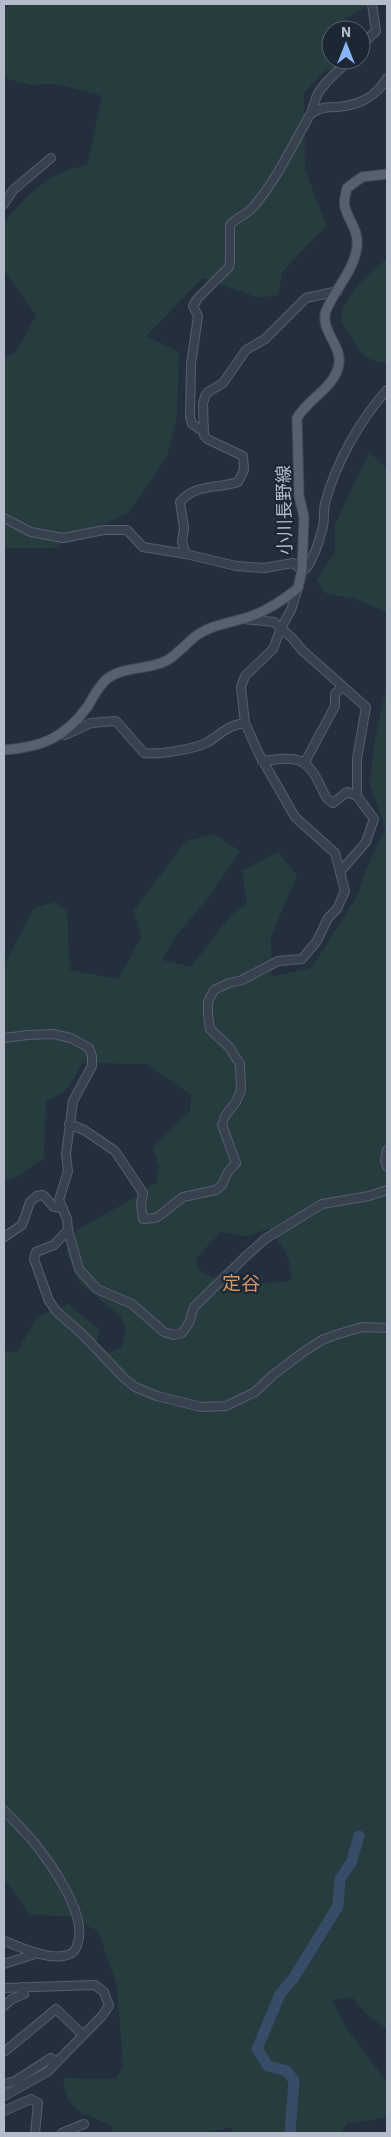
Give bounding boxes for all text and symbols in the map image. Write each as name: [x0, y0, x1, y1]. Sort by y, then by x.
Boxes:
north arrow: [321, 20, 371, 70]
text: N: [341, 23, 351, 41]
street label: 小川長野線: [272, 465, 296, 555]
district label: 定谷: [222, 1271, 260, 1295]

